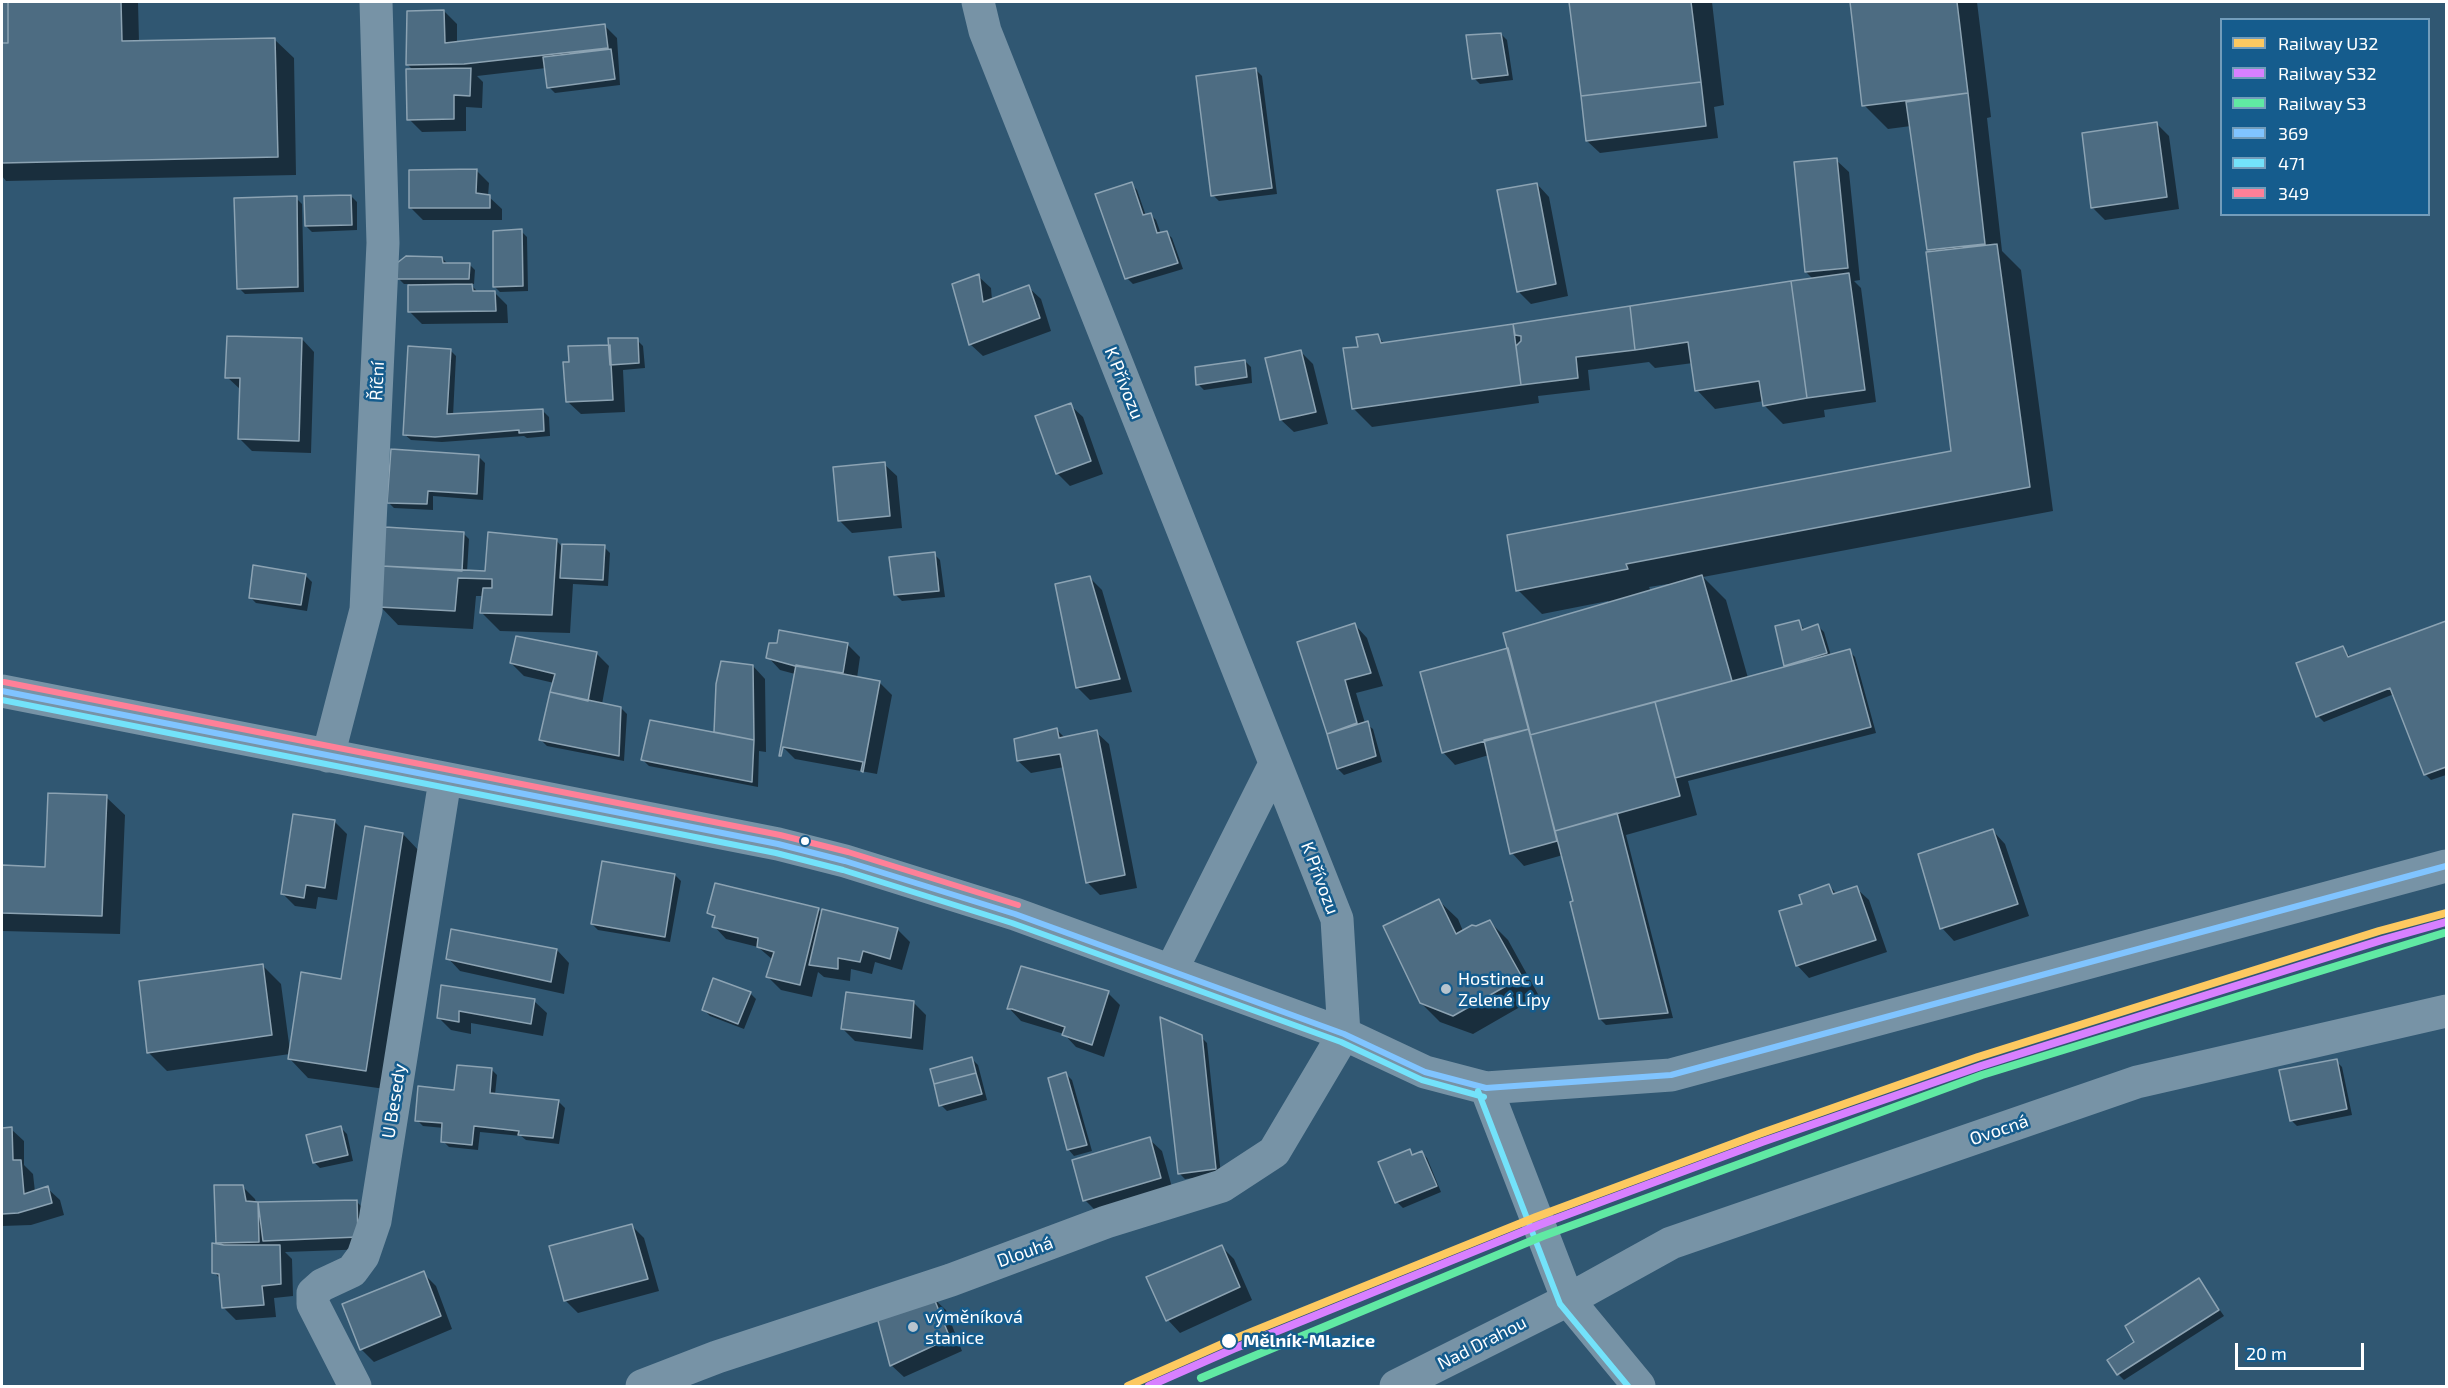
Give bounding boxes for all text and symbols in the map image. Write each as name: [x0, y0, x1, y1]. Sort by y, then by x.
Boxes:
legend: [2220, 18, 2430, 216]
text: Railway U32: [2278, 32, 2378, 54]
text: Railway S32: [2278, 62, 2377, 84]
text: Railway S3: [2278, 92, 2366, 114]
text: 369: [2278, 122, 2309, 144]
text: 471: [2278, 152, 2305, 174]
text: 349: [2278, 182, 2309, 204]
street label: K Přívozu: [1100, 344, 1148, 422]
street label: Říční: [365, 361, 389, 401]
unlabelled marker: [799, 835, 811, 847]
street label: K Přívozu: [1296, 839, 1344, 917]
place label: Hostinec u Zelené Lípy: [1458, 968, 1551, 1010]
marker: Hostinec u Zelené Lípy: [1439, 982, 1453, 996]
street label: U Besedy: [377, 1062, 411, 1140]
street label: Ovocná: [1967, 1110, 2031, 1150]
street label: Dlouhá: [994, 1232, 1056, 1272]
place label: výměníková stanice: [925, 1306, 1023, 1348]
street label: Nad Drahou: [1434, 1311, 1530, 1375]
marker: výměníková stanice: [906, 1320, 920, 1334]
place label: Mělník-Mlazice: [1243, 1330, 1375, 1352]
scale bar: [2238, 1331, 2367, 1369]
marker: Mělník-Mlazice: [1220, 1332, 1238, 1350]
text: 20 m: [2246, 1342, 2287, 1364]

